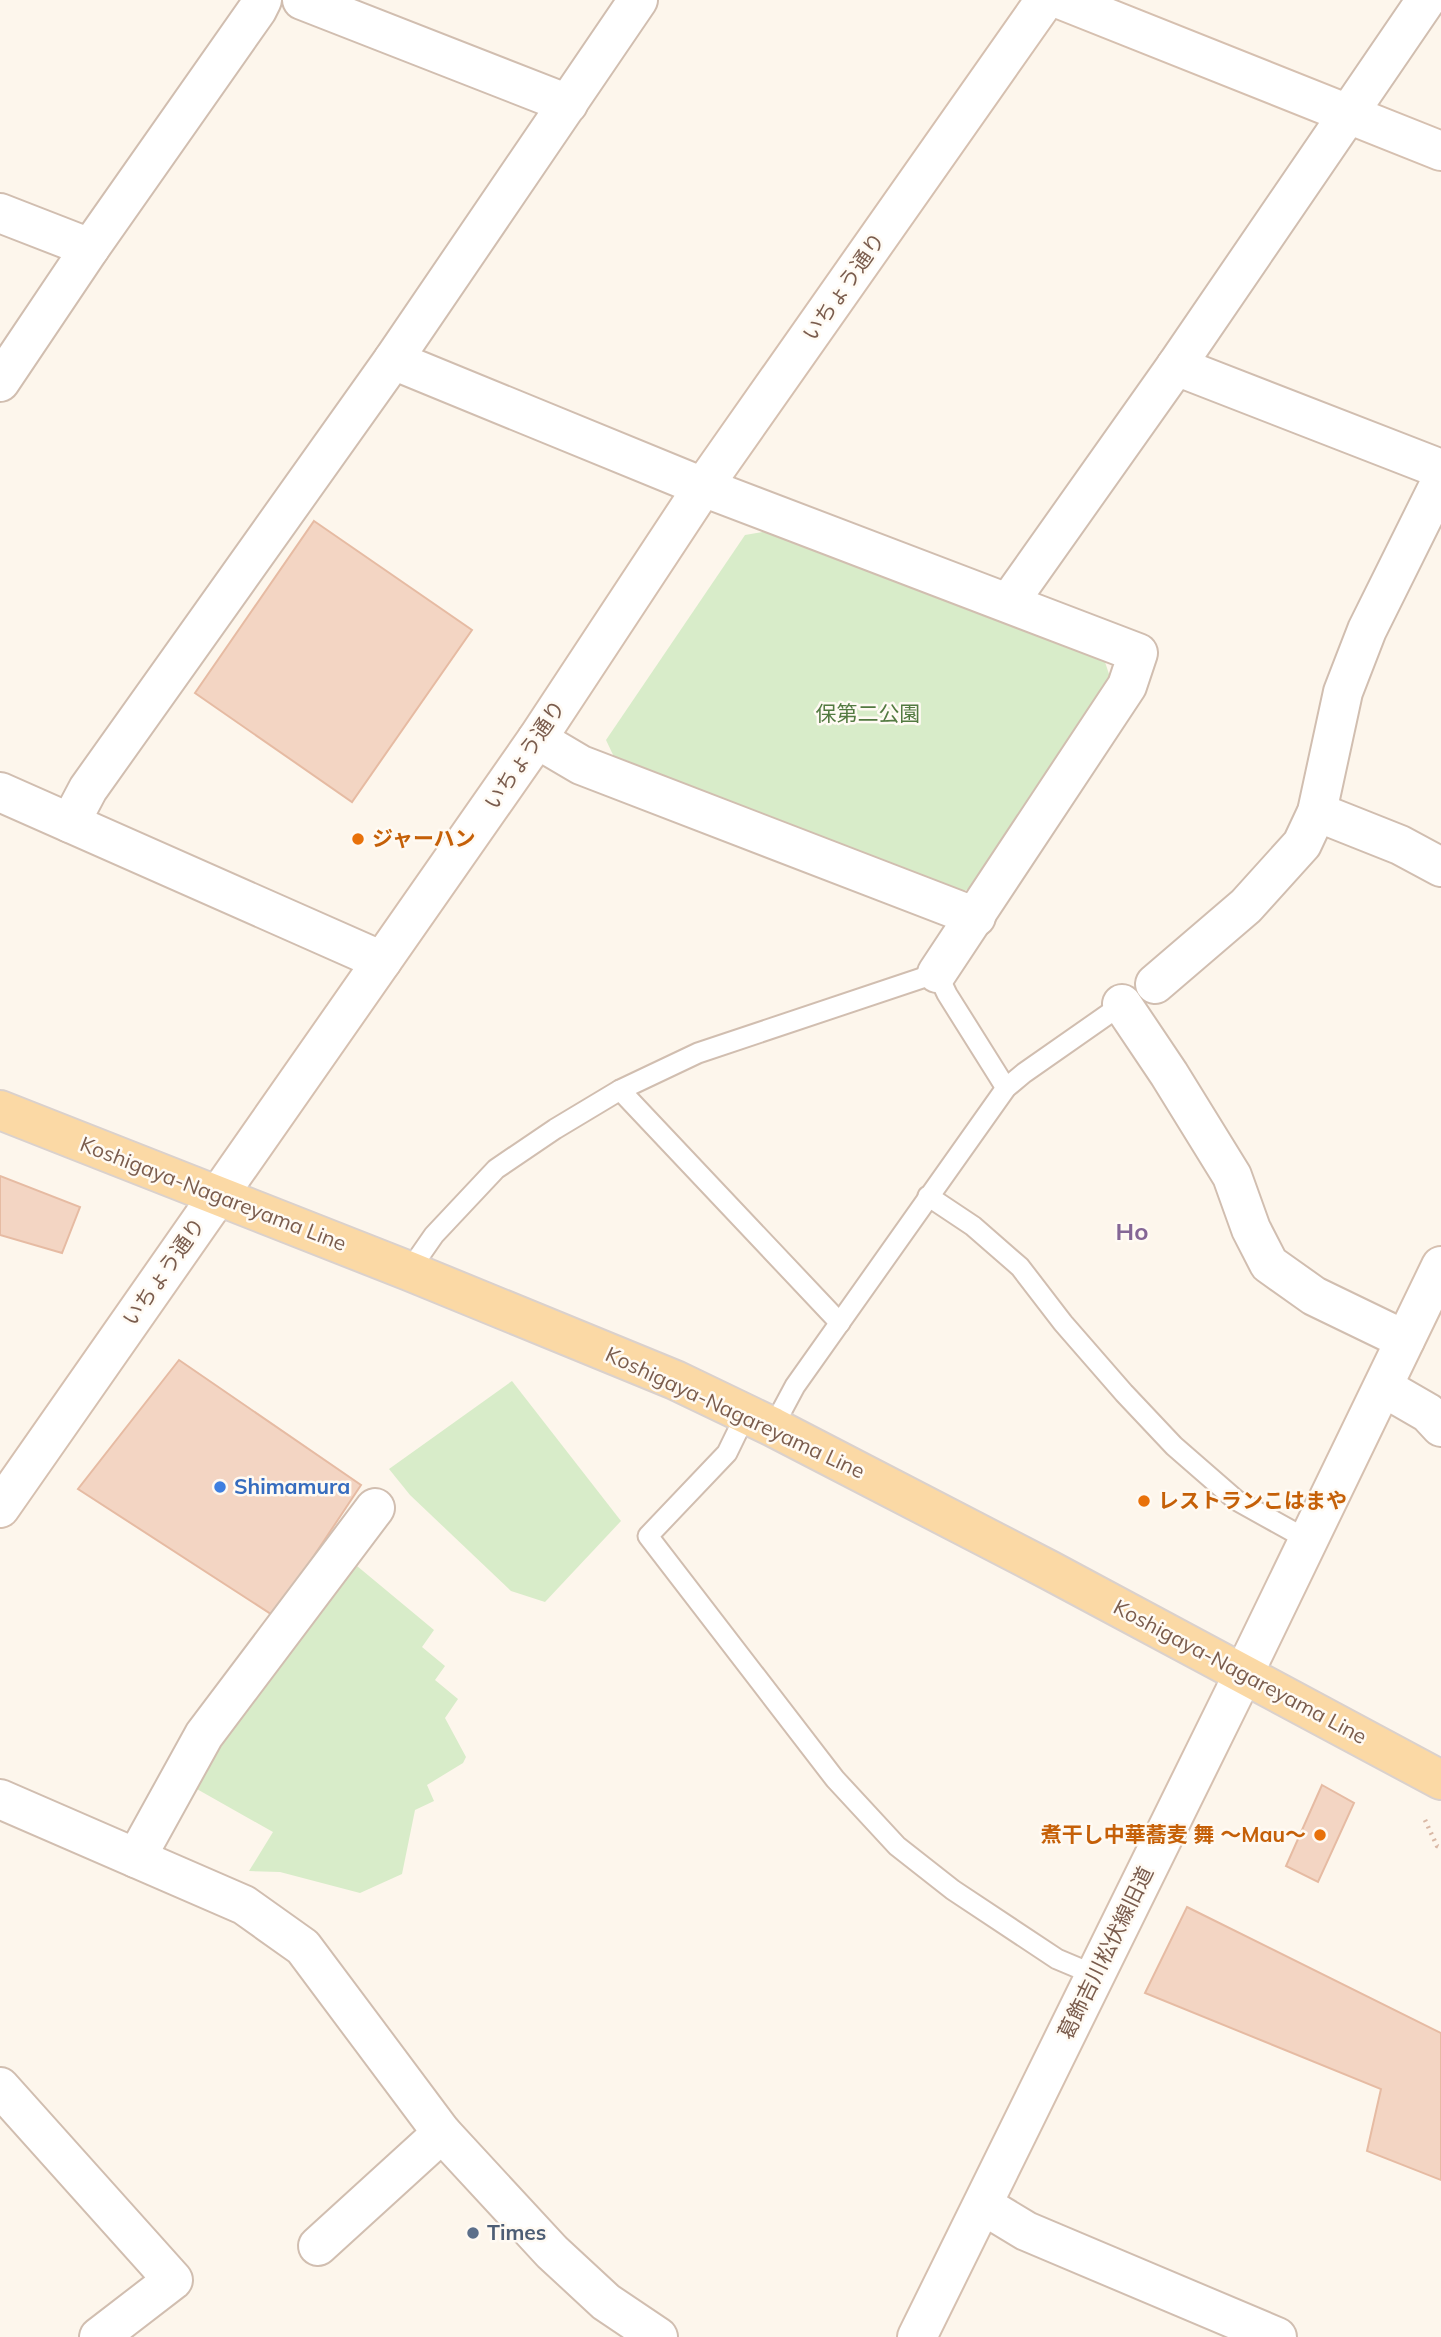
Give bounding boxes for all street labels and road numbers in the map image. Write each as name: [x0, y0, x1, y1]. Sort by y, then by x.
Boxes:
street label: いちょう通り: [796, 227, 890, 345]
street label: いちょう通り: [478, 695, 570, 814]
street label: Koshigaya-Nagareyama Line: [77, 1130, 350, 1256]
street label: いちょう通り: [116, 1212, 210, 1330]
street label: Koshigaya-Nagareyama Line: [602, 1341, 869, 1484]
street label: Koshigaya-Nagareyama Line: [1109, 1593, 1372, 1749]
street label: 葛飾吉川松伏線旧道: [1052, 1862, 1158, 2043]

